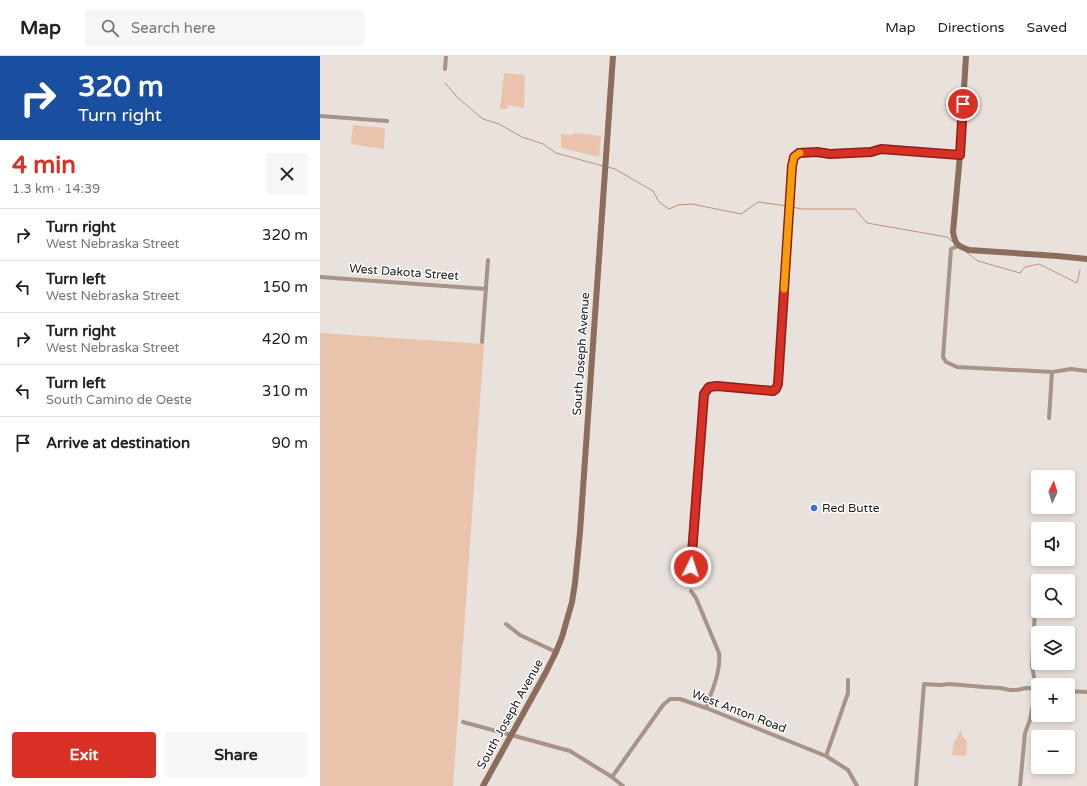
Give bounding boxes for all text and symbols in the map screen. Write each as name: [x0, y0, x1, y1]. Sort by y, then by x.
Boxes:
search box: [85, 10, 365, 46]
text: Map: [20, 17, 61, 39]
icon: search: [99, 17, 121, 39]
text: Search here: [131, 19, 215, 37]
text: Map: [885, 19, 916, 36]
text: Directions: [938, 19, 1005, 36]
text: Saved: [1027, 19, 1067, 36]
text: 320 m: [78, 70, 164, 104]
icon: right: [12, 72, 64, 124]
pin: [946, 87, 980, 121]
icon: arrive: [952, 93, 974, 115]
text: Turn right: [78, 104, 162, 126]
text: 4 min: [12, 151, 76, 180]
button: close: [266, 153, 308, 195]
text: 1.3 km · 14:39: [12, 181, 100, 197]
text: Turn right: [46, 218, 116, 236]
icon: right: [12, 224, 34, 246]
text: 320 m: [262, 226, 308, 244]
text: West Nebraska Street: [46, 236, 180, 252]
street label: West Dakota Street: [349, 261, 460, 283]
text: Turn left: [46, 270, 106, 288]
icon: left: [12, 276, 34, 298]
text: 150 m: [262, 278, 308, 296]
text: West Nebraska Street: [46, 288, 180, 304]
street label: South Joseph Avenue: [570, 292, 592, 416]
text: Turn right: [46, 322, 116, 340]
icon: right: [12, 328, 34, 350]
text: 420 m: [262, 330, 308, 348]
text: West Nebraska Street: [46, 340, 180, 356]
text: Turn left: [46, 374, 106, 392]
icon: left: [12, 380, 34, 402]
text: 310 m: [262, 382, 308, 400]
text: South Camino de Oeste: [46, 392, 192, 408]
icon: arrive: [12, 432, 34, 454]
text: Arrive at destination: [46, 434, 190, 452]
text: 90 m: [271, 434, 308, 452]
north arrow: [1031, 470, 1075, 514]
map controls: [1031, 470, 1075, 774]
place label: Red Butte: [822, 501, 880, 515]
marker: Red Butte: [809, 503, 819, 513]
button: sound: [1031, 522, 1075, 566]
position arrow: [670, 546, 712, 588]
button: search: [1031, 574, 1075, 618]
button: layers: [1031, 626, 1075, 670]
street label: South Joseph Avenue: [474, 656, 546, 771]
button: +: [1031, 678, 1075, 722]
street label: West Anton Road: [690, 687, 788, 735]
button: −: [1031, 730, 1075, 774]
button: Exit: [12, 732, 156, 778]
button: Share: [164, 732, 308, 778]

